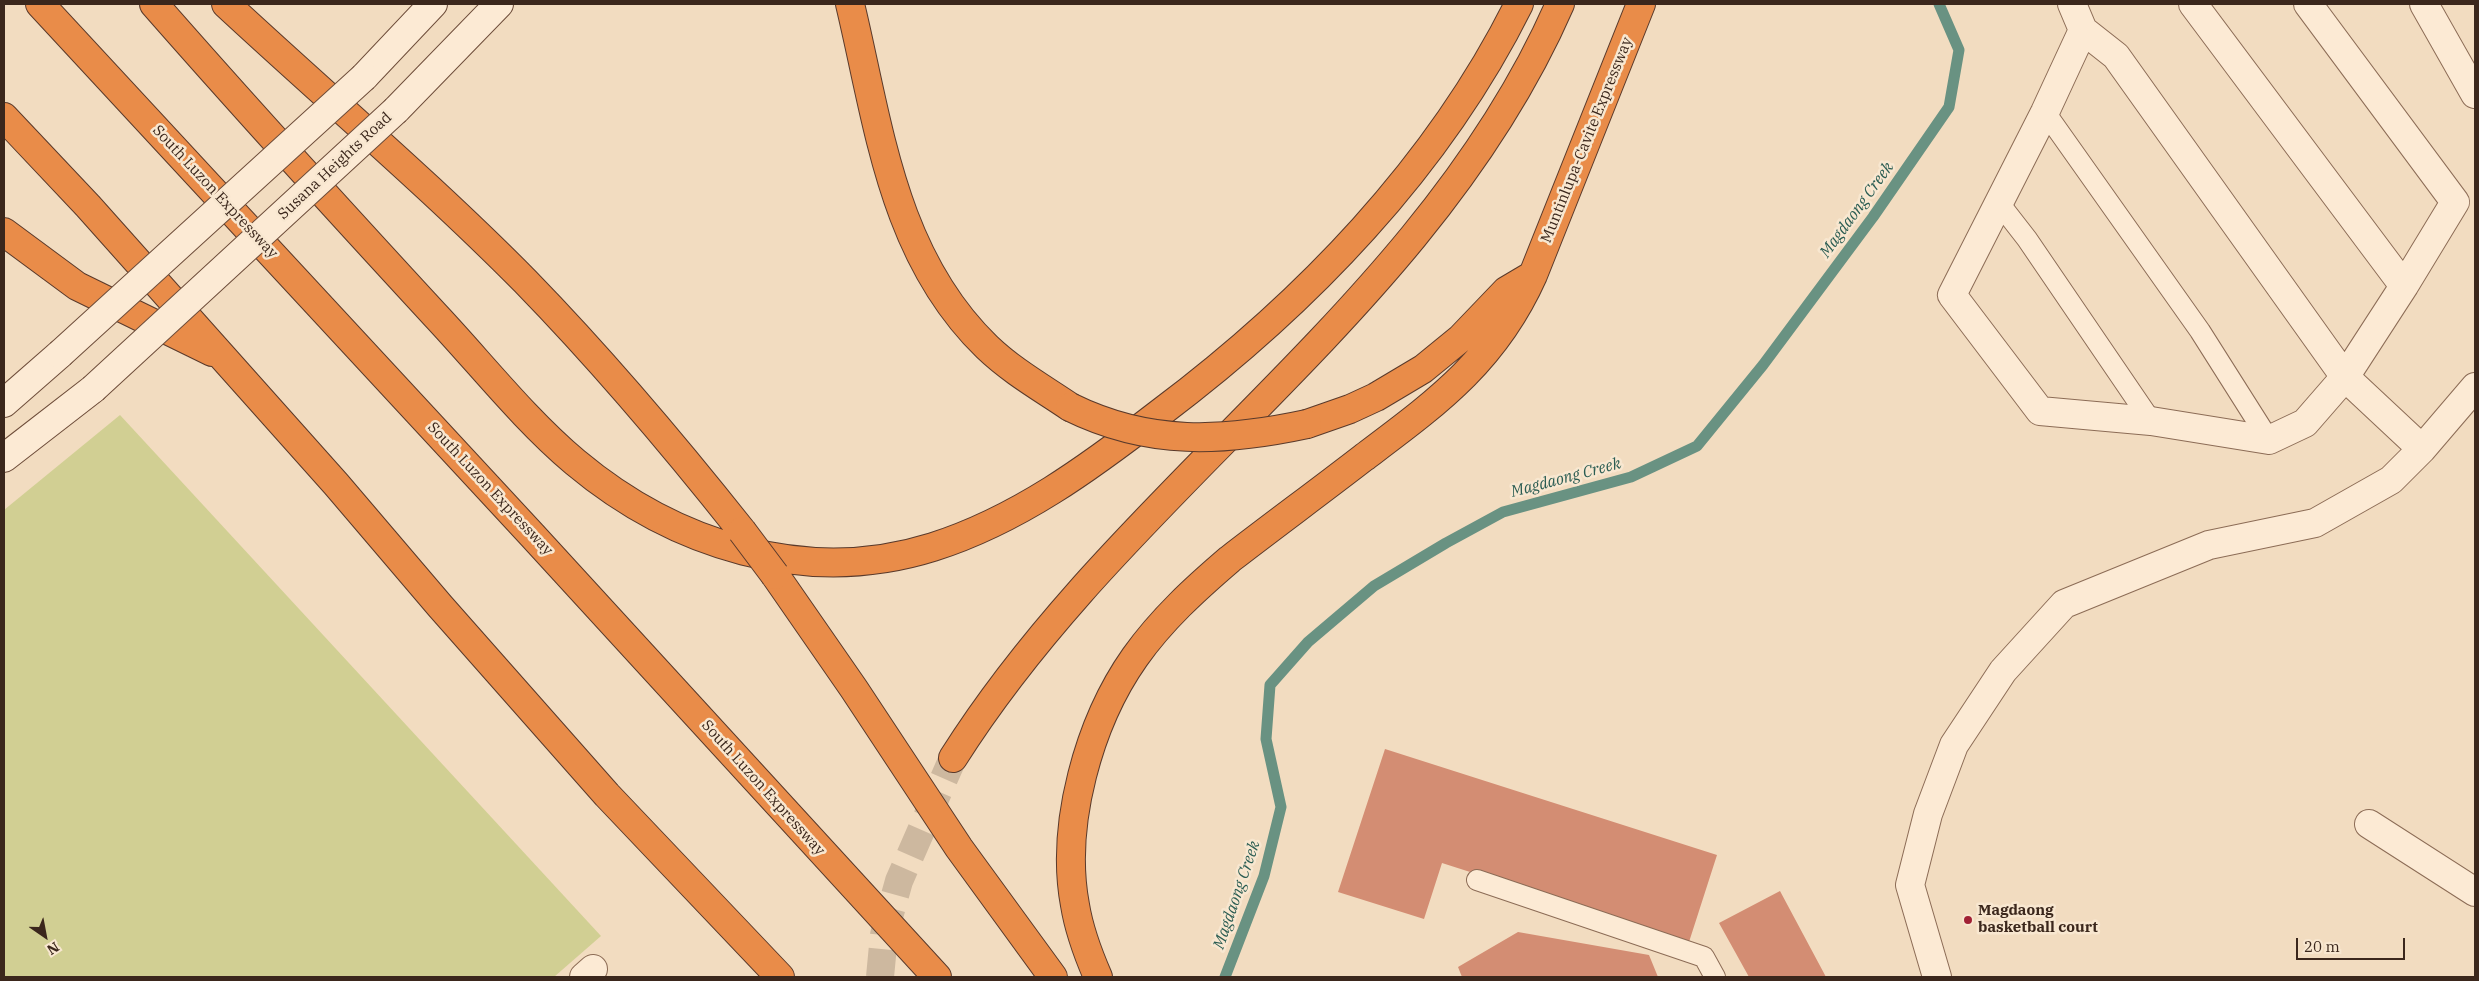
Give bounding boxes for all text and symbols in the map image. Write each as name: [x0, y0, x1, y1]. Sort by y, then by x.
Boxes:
street label: Muntinlupa-Cavite Expressway: [1537, 35, 1637, 245]
street label: Susana Heights Road: [274, 109, 396, 223]
street label: South Luzon Expressway: [149, 122, 281, 262]
water label: Magdaong Creek: [1816, 159, 1898, 261]
street label: South Luzon Expressway: [424, 419, 556, 559]
water label: Magdaong Creek: [1509, 454, 1623, 502]
street label: South Luzon Expressway: [698, 717, 828, 859]
water label: Magdaong Creek: [1210, 838, 1264, 952]
place label: Magdaong basketball court: [1978, 902, 2098, 937]
north arrow: [20, 911, 70, 961]
marker: Magdaong basketball court: [1962, 914, 1974, 926]
scale bar: [2299, 928, 2408, 960]
text: 20 m: [2304, 937, 2340, 956]
text: N: [44, 938, 63, 959]

